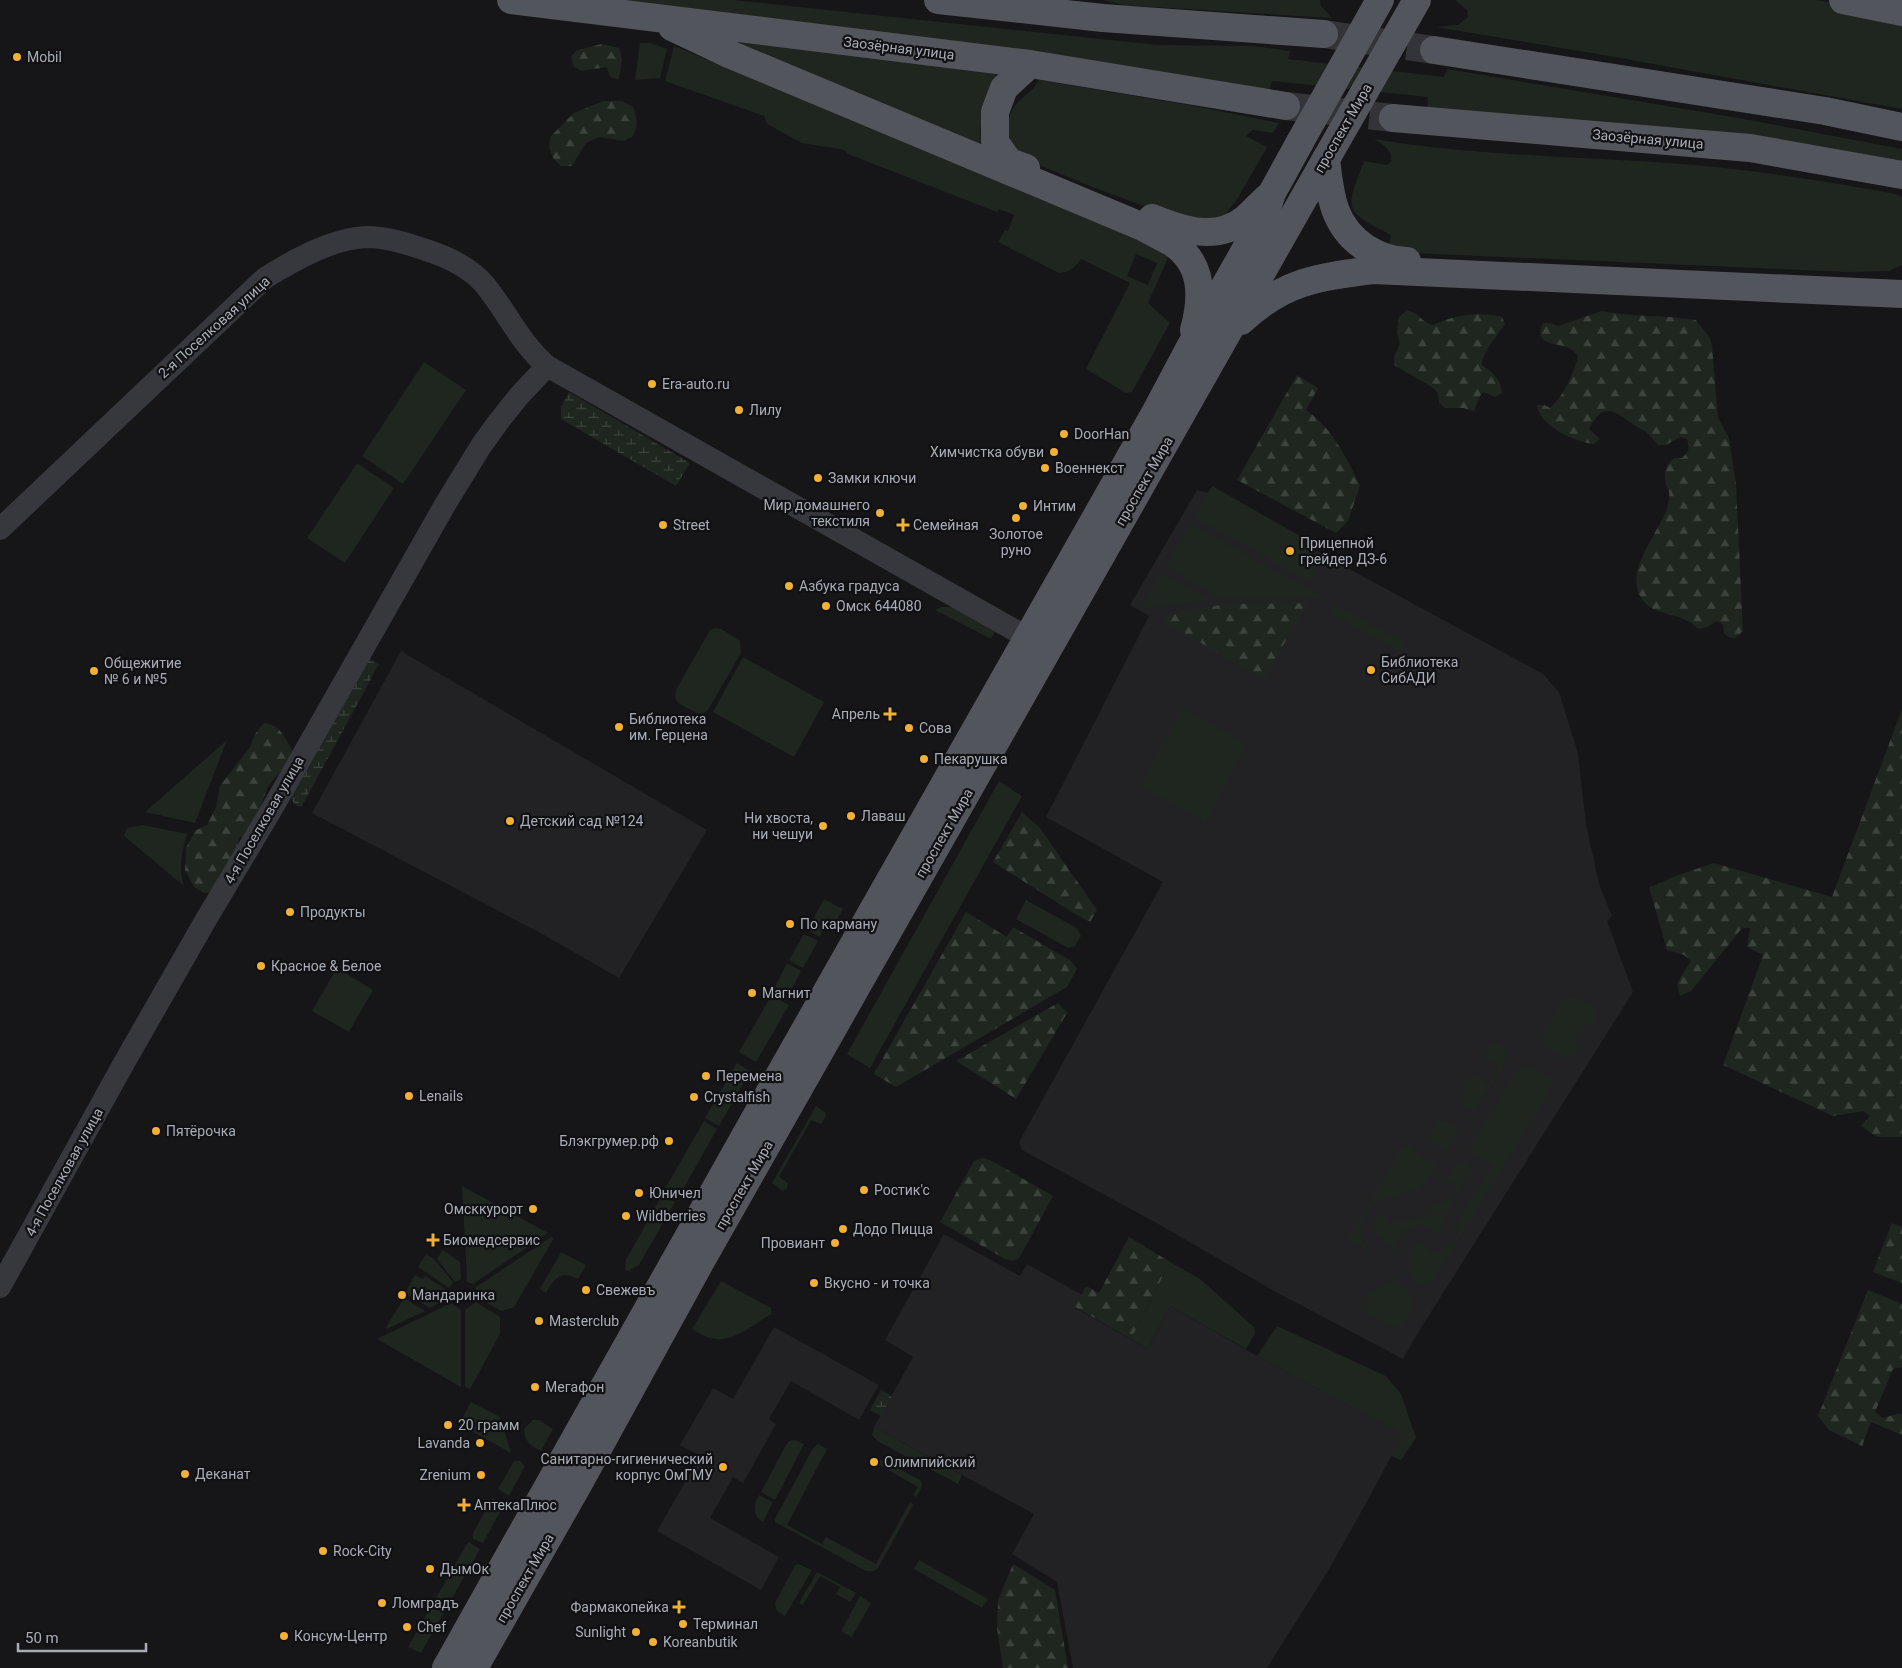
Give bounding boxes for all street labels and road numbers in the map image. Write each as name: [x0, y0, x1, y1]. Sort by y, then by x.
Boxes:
street label: Заозёрная улица: [843, 33, 955, 63]
street label: проспект Мира: [1311, 81, 1375, 175]
street label: Заозёрная улица: [1592, 126, 1704, 152]
street label: 2-я Поселковая улица: [155, 273, 273, 381]
street label: проспект Мира: [1112, 434, 1176, 528]
street label: 4-я Поселковая улица: [221, 754, 307, 886]
street label: проспект Мира: [912, 786, 976, 880]
street label: 4-я Поселковая улица: [22, 1105, 106, 1239]
street label: проспект Мира: [712, 1138, 776, 1232]
street label: проспект Мира: [493, 1531, 557, 1625]

